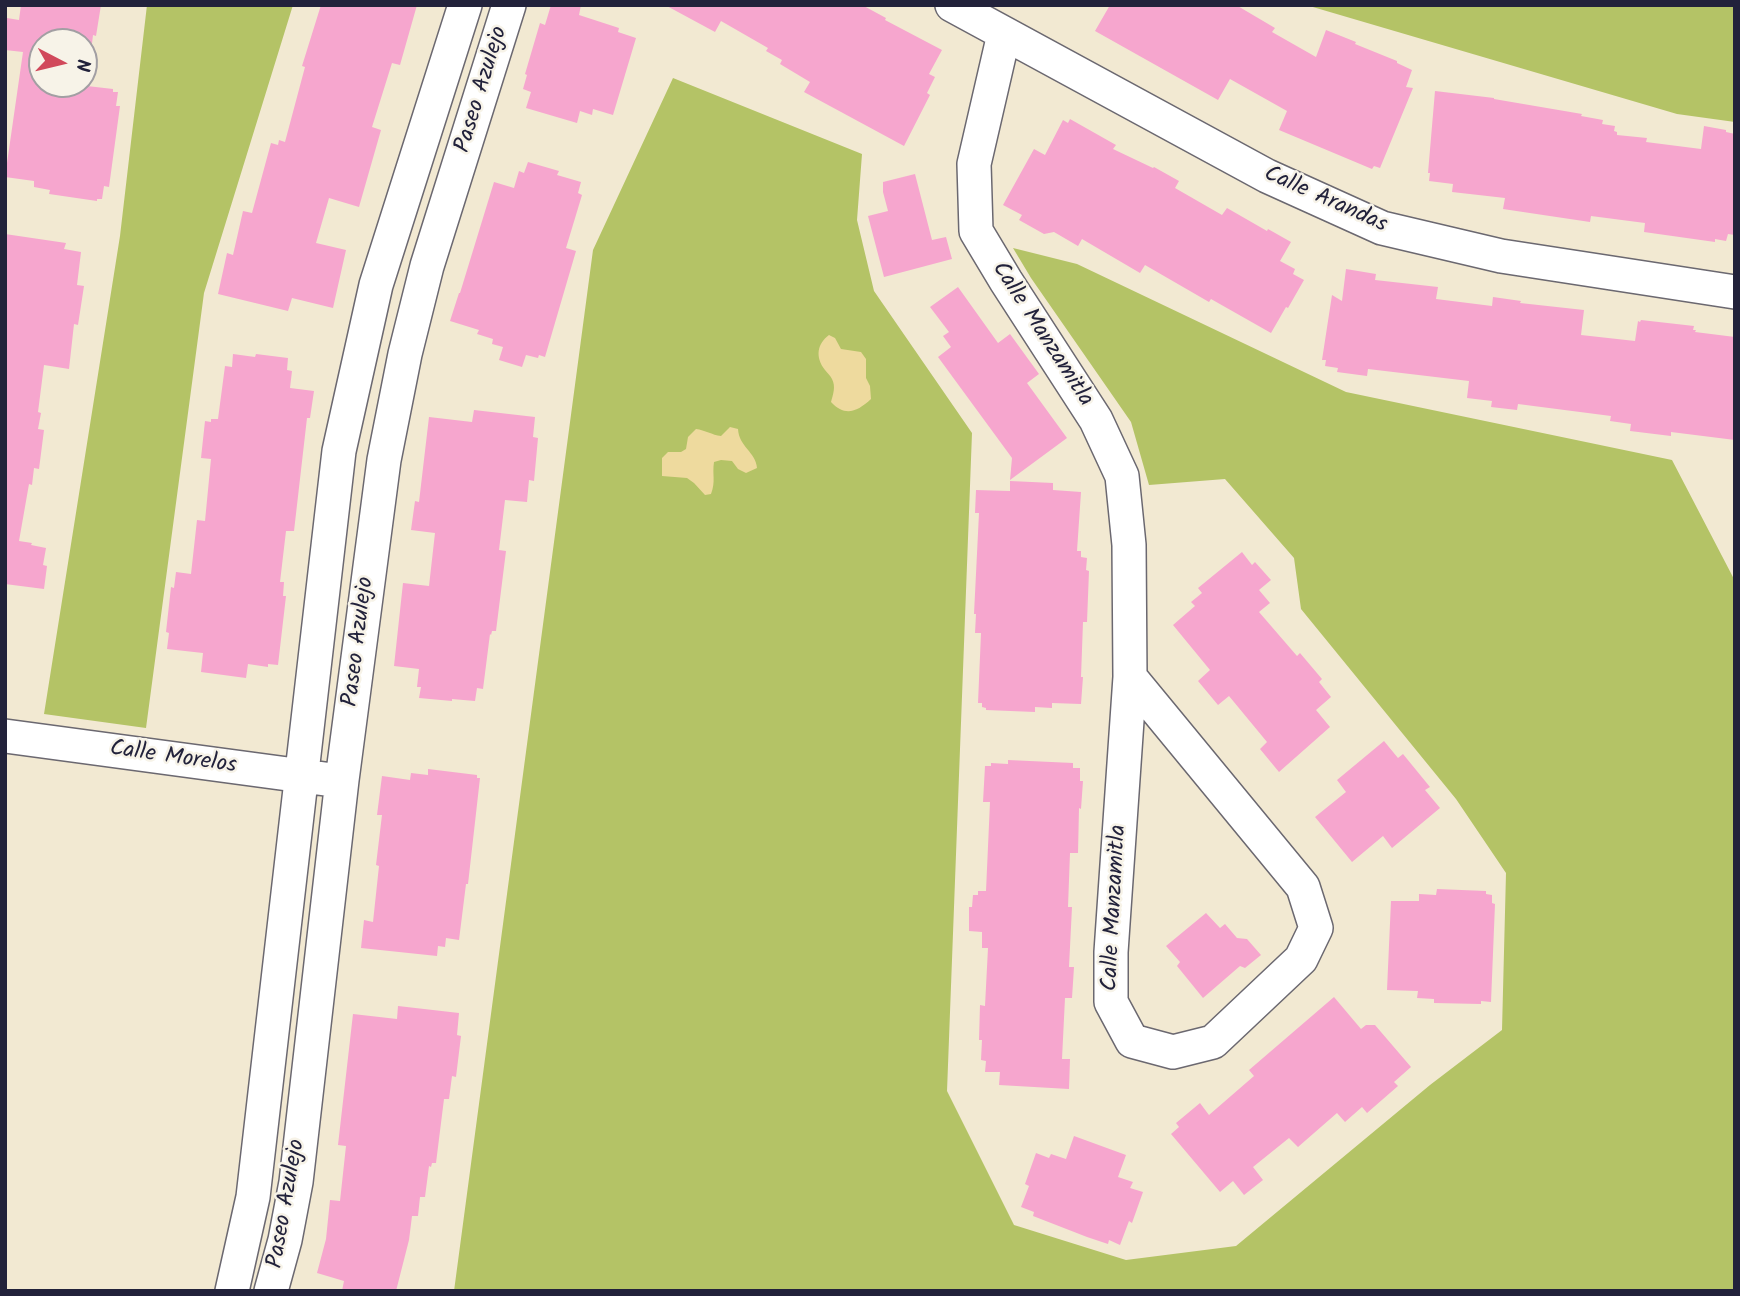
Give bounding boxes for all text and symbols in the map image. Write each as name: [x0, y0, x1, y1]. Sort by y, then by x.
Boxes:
street label: Paseo Azulejo: [451, 24, 515, 156]
north arrow: [28, 28, 98, 98]
text: N: [66, 58, 97, 73]
street label: Calle Arandas: [1259, 162, 1391, 240]
street label: Calle Manzamitla: [984, 258, 1098, 412]
street label: Paseo Azulejo: [338, 576, 382, 708]
street label: Calle Morelos: [108, 736, 238, 782]
street label: Calle Manzamitla: [1098, 824, 1134, 992]
street label: Paseo Azulejo: [263, 1137, 313, 1271]

